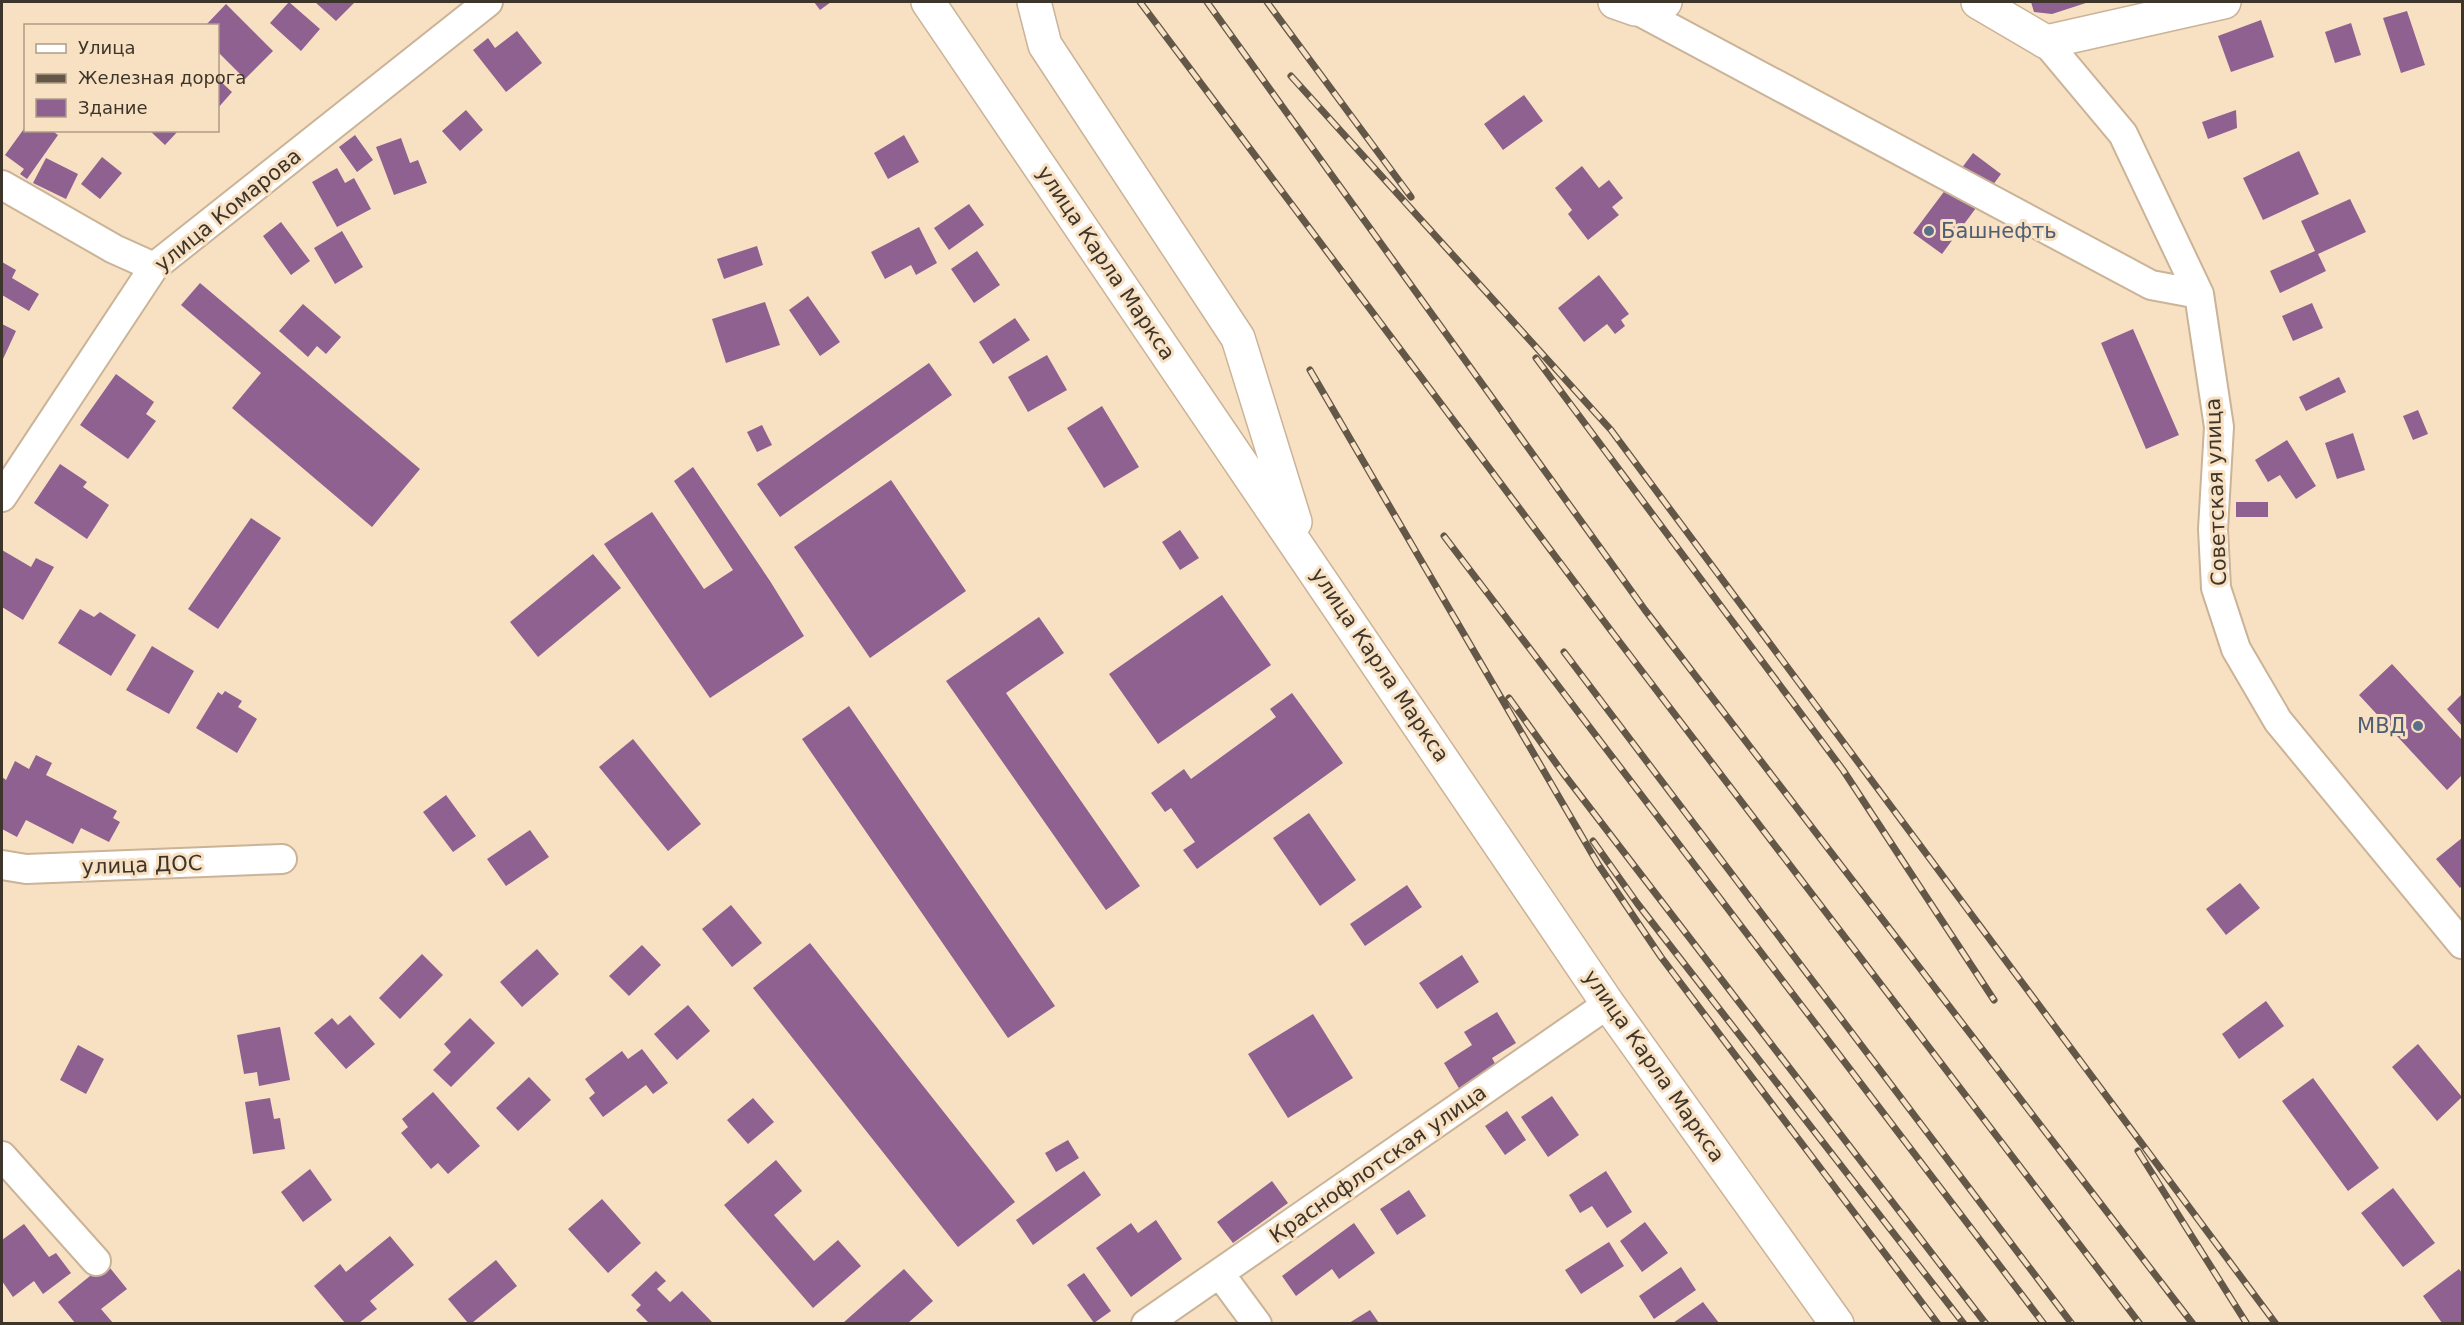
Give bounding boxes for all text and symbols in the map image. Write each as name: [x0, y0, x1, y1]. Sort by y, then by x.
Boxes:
legend: [24, 24, 219, 132]
text: Улица: [78, 37, 135, 58]
text: Железная дорога: [78, 67, 246, 88]
text: Здание: [78, 97, 148, 118]
street label: улица Комарова: [150, 144, 306, 276]
street label: улица Карла Маркса: [1032, 161, 1180, 365]
place label: Башнефть: [1941, 219, 2057, 243]
marker: Башнефть: [1922, 224, 1936, 238]
street label: Советская улица: [2201, 398, 2231, 586]
street label: улица Карла Маркса: [1306, 563, 1454, 767]
place label: МВД: [2357, 714, 2406, 738]
marker: МВД: [2411, 719, 2425, 733]
street label: улица ДОС: [81, 851, 203, 879]
street label: улица Карла Маркса: [1579, 965, 1729, 1167]
street label: Краснофлотская улица: [1265, 1080, 1491, 1248]

